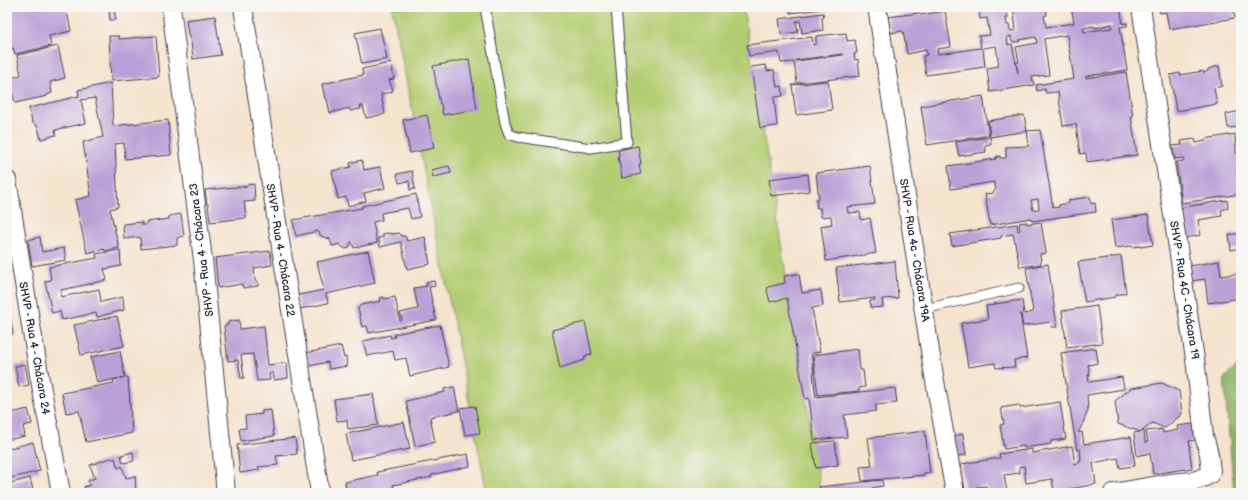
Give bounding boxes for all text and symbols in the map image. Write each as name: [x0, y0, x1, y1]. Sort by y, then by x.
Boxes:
street label: SHVP - Rua 4c - Chácara 19A: [897, 178, 932, 323]
street label: SHVP - Rua 4 - Chácara 23: [187, 182, 216, 318]
street label: SHVP - Rua 4 - Chácara 22: [264, 183, 298, 318]
street label: SHVP - Rua 4C - Chácara 19: [1167, 220, 1202, 360]
street label: SHVP - Rua 4 - Chácara 24: [16, 281, 53, 416]

